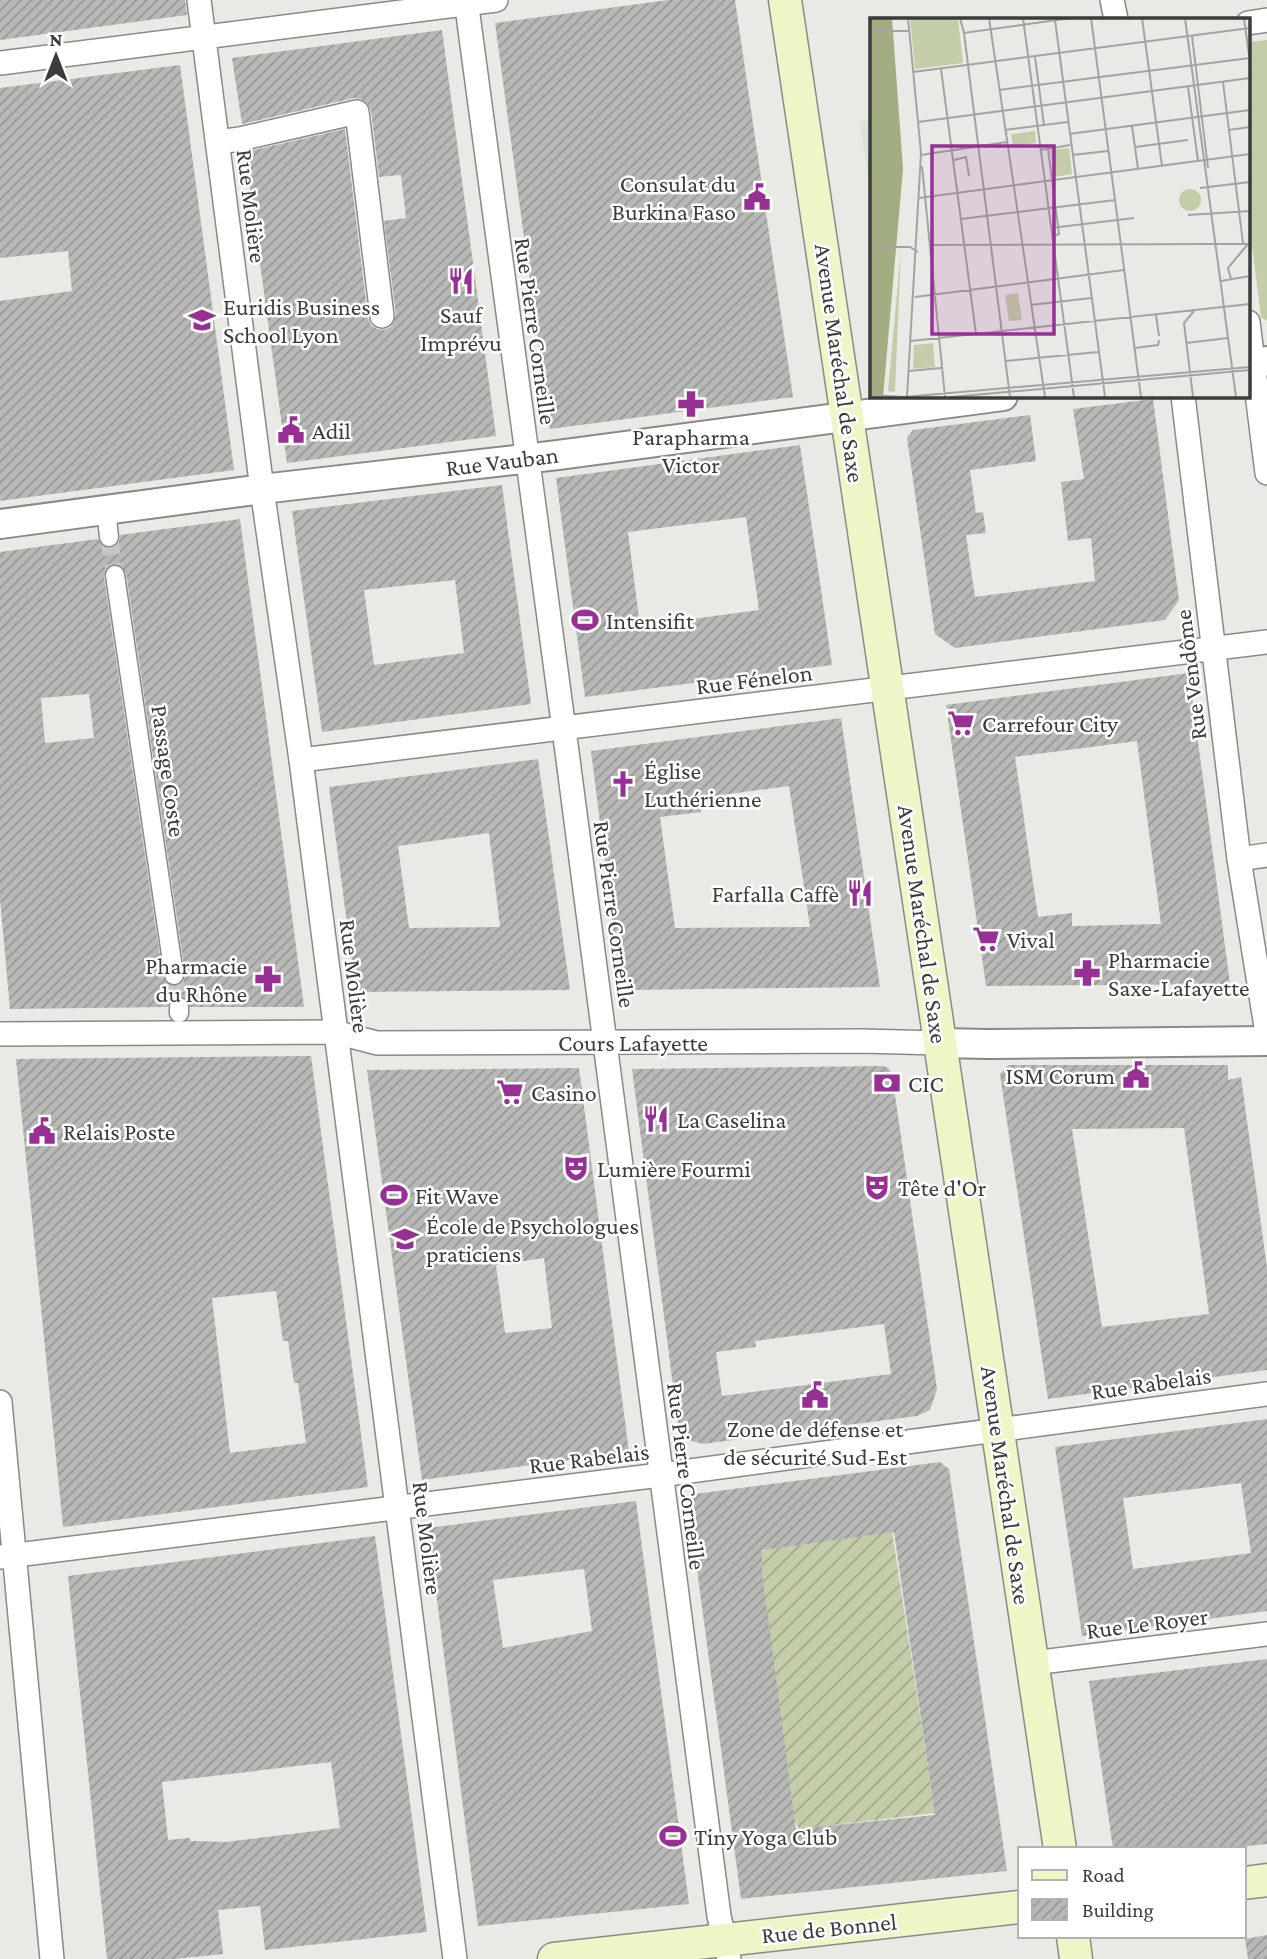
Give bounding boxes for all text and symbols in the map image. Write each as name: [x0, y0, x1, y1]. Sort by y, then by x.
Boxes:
inset map: [870, 18, 1250, 397]
north arrow: [21, 21, 91, 91]
text: N: [50, 29, 63, 50]
street label: Rue Molière: [232, 148, 272, 264]
place label: Consulat du Burkina Faso: [612, 170, 736, 225]
public building icon: Consulat du Burkina Faso: [742, 182, 772, 212]
street label: Rue Pierre Corneille: [510, 236, 562, 426]
street label: Avenue Maréchal de Saxe: [810, 242, 870, 484]
restaurant icon: Sauf Imprévu: [446, 266, 476, 296]
place label: Euridis Business School Lyon: [223, 293, 380, 348]
place label: Sauf Imprévu: [420, 301, 502, 356]
school or university icon: Euridis Business School Lyon: [187, 305, 217, 335]
pharmacy icon: Parapharma Victor: [676, 389, 706, 419]
public building icon: Adil: [276, 415, 306, 445]
place label: Adil: [312, 417, 351, 444]
place label: Parapharma Victor: [632, 423, 750, 478]
street label: Rue Vauban: [444, 441, 560, 481]
sports icon: Intensifit: [570, 605, 600, 635]
place label: Intensifit: [606, 607, 695, 634]
street label: Rue Vendôme: [1169, 608, 1211, 742]
street label: Rue Fénelon: [694, 658, 814, 700]
street label: Passage Coste: [146, 703, 192, 839]
supermarket icon: Carrefour City: [946, 708, 976, 738]
place label: Carrefour City: [982, 710, 1119, 737]
place label: Église Luthérienne: [644, 757, 762, 812]
church icon: Église Luthérienne: [608, 769, 638, 799]
street label: Avenue Maréchal de Saxe: [893, 803, 953, 1045]
street label: Rue Pierre Corneille: [589, 819, 641, 1009]
restaurant icon: Farfalla Caffè: [845, 878, 875, 908]
place label: Farfalla Caffè: [712, 880, 839, 907]
street label: Rue Molière: [335, 918, 375, 1034]
supermarket icon: Vival: [971, 924, 1001, 954]
place label: Vival: [1007, 926, 1055, 953]
place label: Pharmacie Saxe-Lafayette: [1108, 946, 1250, 1001]
place label: Pharmacie du Rhône: [145, 952, 247, 1007]
pharmacy icon: Pharmacie Saxe-Lafayette: [1072, 958, 1102, 988]
pharmacy icon: Pharmacie du Rhône: [253, 964, 283, 994]
street label: Cours Lafayette: [558, 1029, 708, 1056]
public building icon: ISM Corum: [1121, 1060, 1151, 1090]
place label: ISM Corum: [1006, 1062, 1115, 1089]
bank icon: CIC: [872, 1068, 902, 1098]
place label: CIC: [908, 1070, 944, 1097]
supermarket icon: Casino: [495, 1077, 525, 1107]
place label: Casino: [531, 1079, 597, 1106]
restaurant icon: La Caselina: [641, 1104, 671, 1134]
place label: La Caselina: [677, 1106, 786, 1133]
public building icon: Relais Poste: [27, 1116, 57, 1146]
place label: Relais Poste: [63, 1118, 175, 1145]
theatre icon: Lumière Fourmi: [561, 1153, 591, 1183]
place label: Lumière Fourmi: [597, 1155, 751, 1182]
theatre icon: Tête d'Or: [862, 1172, 892, 1202]
place label: Tête d'Or: [898, 1174, 987, 1201]
sports icon: Fit Wave: [379, 1180, 409, 1210]
place label: Fit Wave: [415, 1182, 499, 1209]
place label: École de Psychologues praticiens: [426, 1212, 639, 1267]
school or university icon: École de Psychologues praticiens: [390, 1224, 420, 1254]
street label: Rue Rabelais: [1089, 1361, 1213, 1405]
street label: Avenue Maréchal de Saxe: [976, 1364, 1036, 1606]
public building icon: Zone de défense et de sécurité Sud-Est: [800, 1380, 830, 1410]
street label: Rue Pierre Corneille: [662, 1381, 712, 1571]
place label: Zone de défense et de sécurité Sud-Est: [723, 1415, 908, 1470]
street label: Rue Rabelais: [527, 1437, 651, 1479]
street label: Rue Molière: [408, 1480, 448, 1596]
street label: Rue Le Royer: [1085, 1602, 1210, 1644]
sports icon: Tiny Yoga Club: [658, 1821, 688, 1851]
place label: Tiny Yoga Club: [694, 1823, 837, 1850]
legend: [1018, 1847, 1246, 1938]
text: Road: [1082, 1863, 1125, 1887]
text: Building: [1082, 1898, 1154, 1922]
street label: Rue de Bonnel: [760, 1907, 898, 1949]

